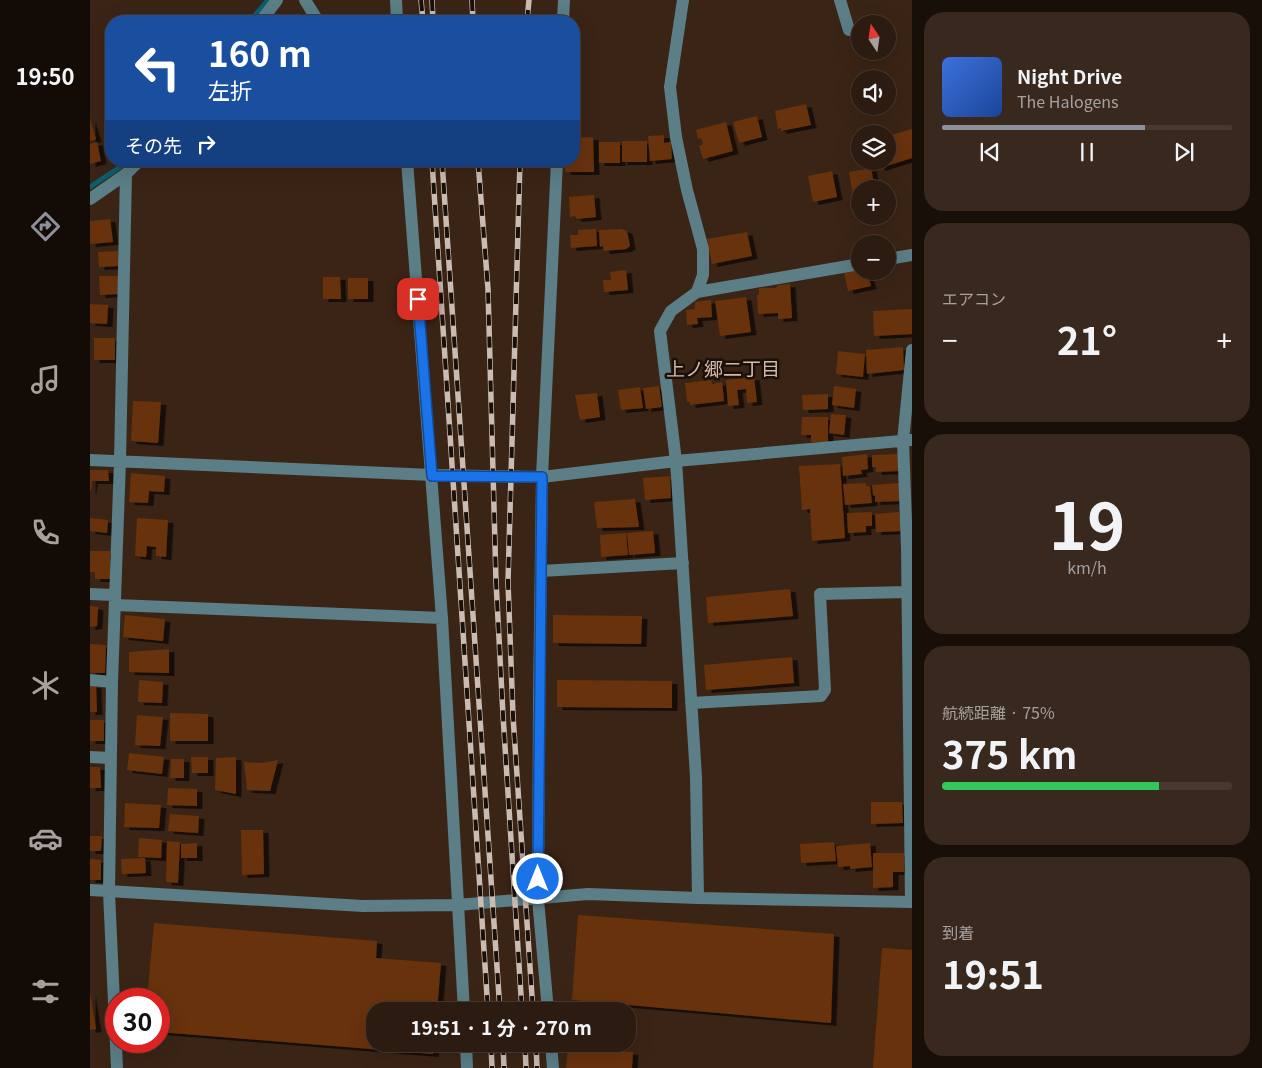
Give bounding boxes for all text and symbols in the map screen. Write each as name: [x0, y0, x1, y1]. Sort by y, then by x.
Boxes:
north arrow: [851, 15, 896, 60]
map controls: [851, 15, 896, 280]
text: 160 m: [208, 26, 312, 77]
icon: left: [125, 35, 190, 100]
text: 19:50: [15, 59, 75, 91]
text: Night Drive: [1017, 62, 1122, 89]
button: sound: [851, 70, 896, 115]
text: 左折: [208, 73, 252, 105]
text: The Halogens: [1017, 89, 1119, 113]
button: layers: [851, 125, 896, 170]
icon: right: [192, 130, 220, 158]
text: その先: [125, 131, 182, 158]
icon: previous: [976, 138, 1004, 166]
icon: pause: [1073, 138, 1101, 166]
icon: next: [1170, 138, 1198, 166]
button: +: [851, 180, 896, 225]
icon: directions: [28, 209, 63, 244]
button: −: [851, 235, 896, 280]
pin: [397, 278, 439, 320]
icon: arrive: [404, 285, 432, 313]
text: エアコン: [942, 286, 1006, 310]
text: 21°: [1057, 311, 1117, 366]
text: −: [942, 319, 958, 359]
text: +: [1216, 319, 1232, 359]
district label: 上ノ郷二丁目: [666, 354, 780, 381]
icon: music: [28, 362, 63, 397]
text: 19: [1049, 475, 1125, 569]
icon: phone: [28, 515, 63, 550]
text: km/h: [1067, 555, 1107, 579]
icon: climate: [28, 668, 63, 703]
text: 航続距離 · 75%: [942, 700, 1055, 724]
text: 375 km: [942, 725, 1077, 780]
icon: car: [28, 821, 63, 856]
position arrow: [511, 852, 563, 904]
text: 到着: [942, 920, 974, 944]
text: 19:51: [942, 945, 1044, 1000]
icon: filters: [28, 974, 63, 1009]
speed limit sign: 30: [105, 988, 170, 1053]
text: 19:51 · 1 分 · 270 m: [410, 1013, 592, 1040]

